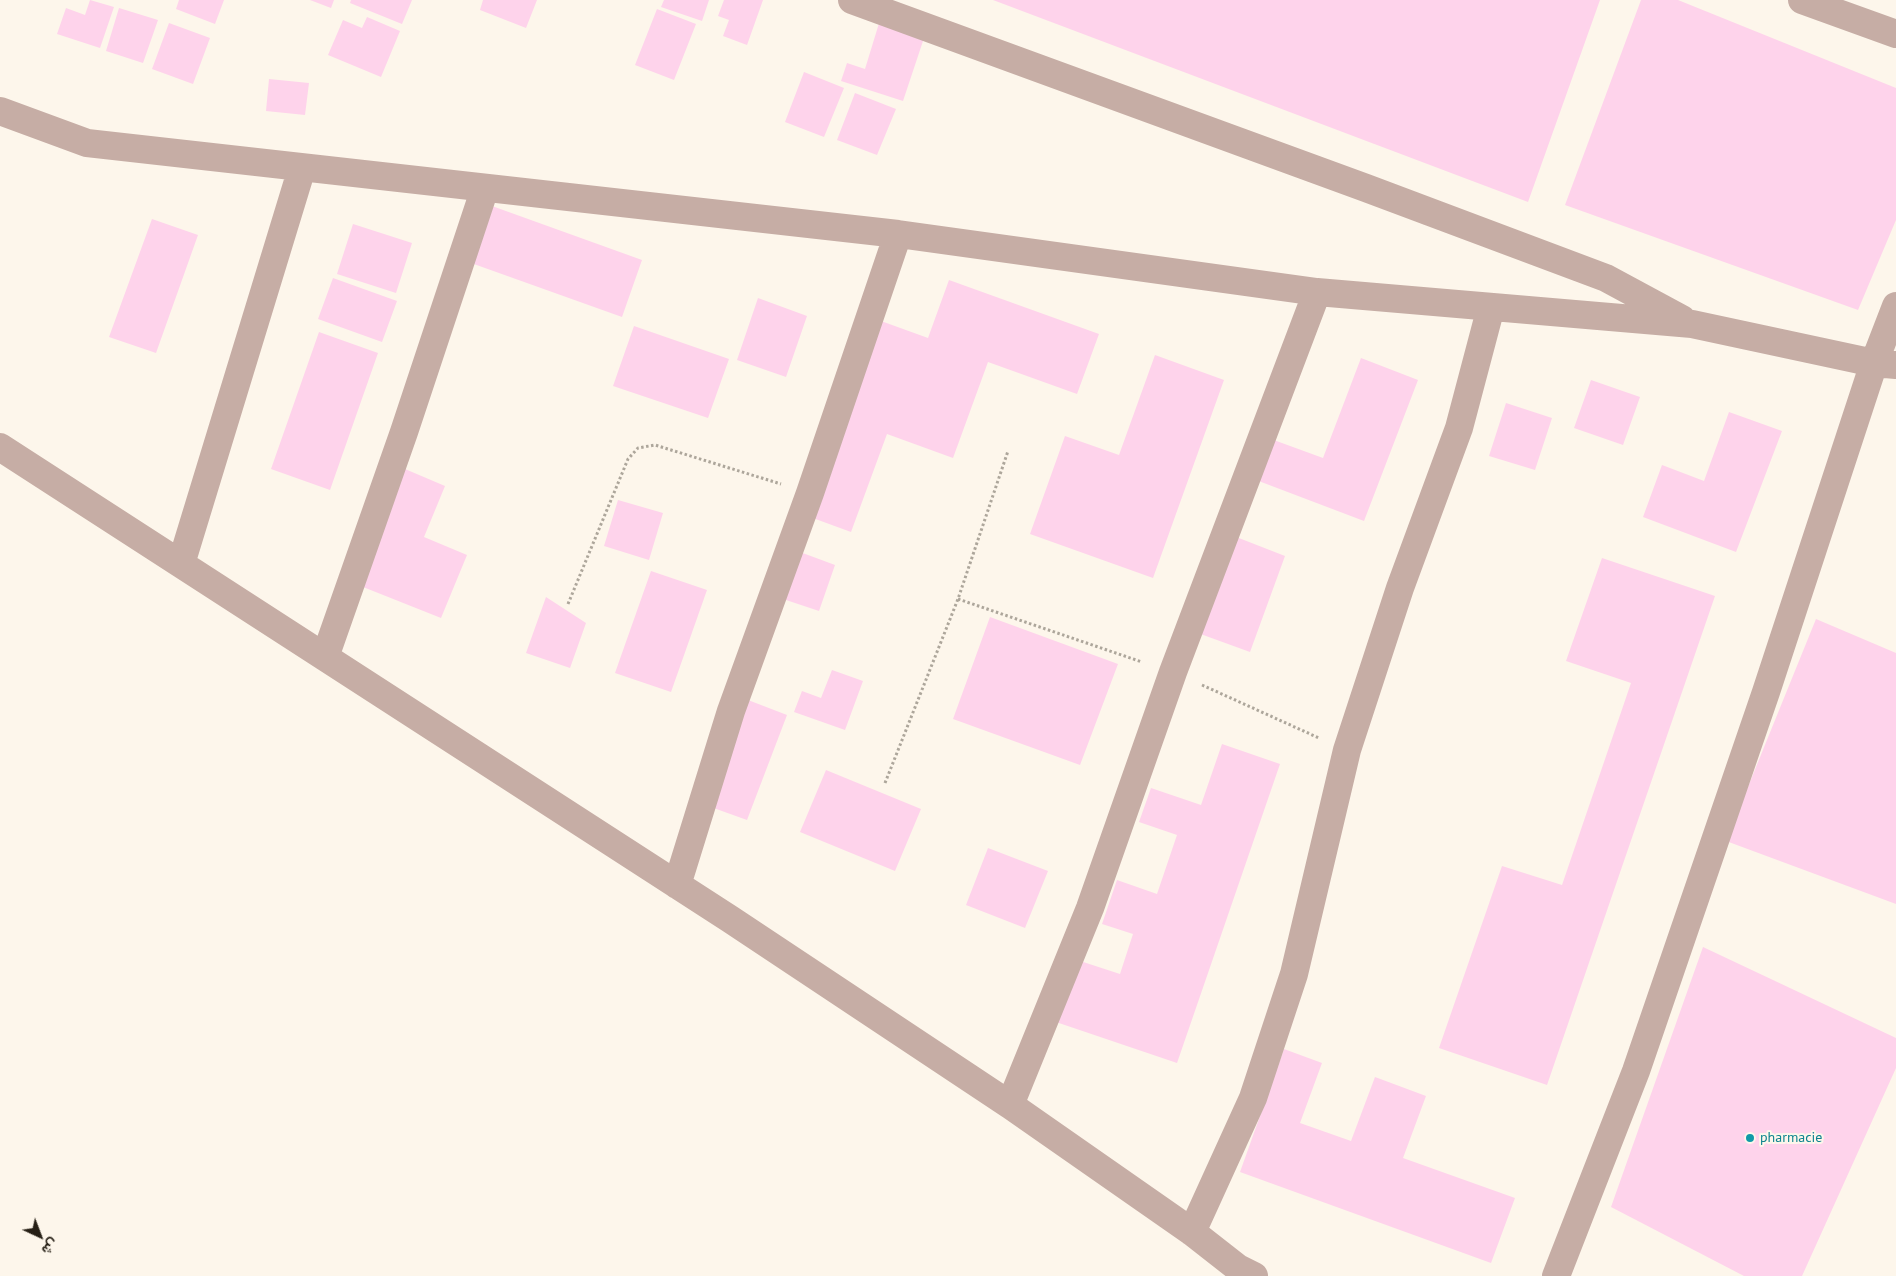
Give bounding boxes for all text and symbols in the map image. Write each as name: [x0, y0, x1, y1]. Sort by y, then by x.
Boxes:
place label: pharmacie: [1760, 1130, 1822, 1146]
marker: pharmacie: [1744, 1132, 1756, 1144]
north arrow: [15, 1211, 65, 1261]
text: ش: [38, 1235, 63, 1259]

